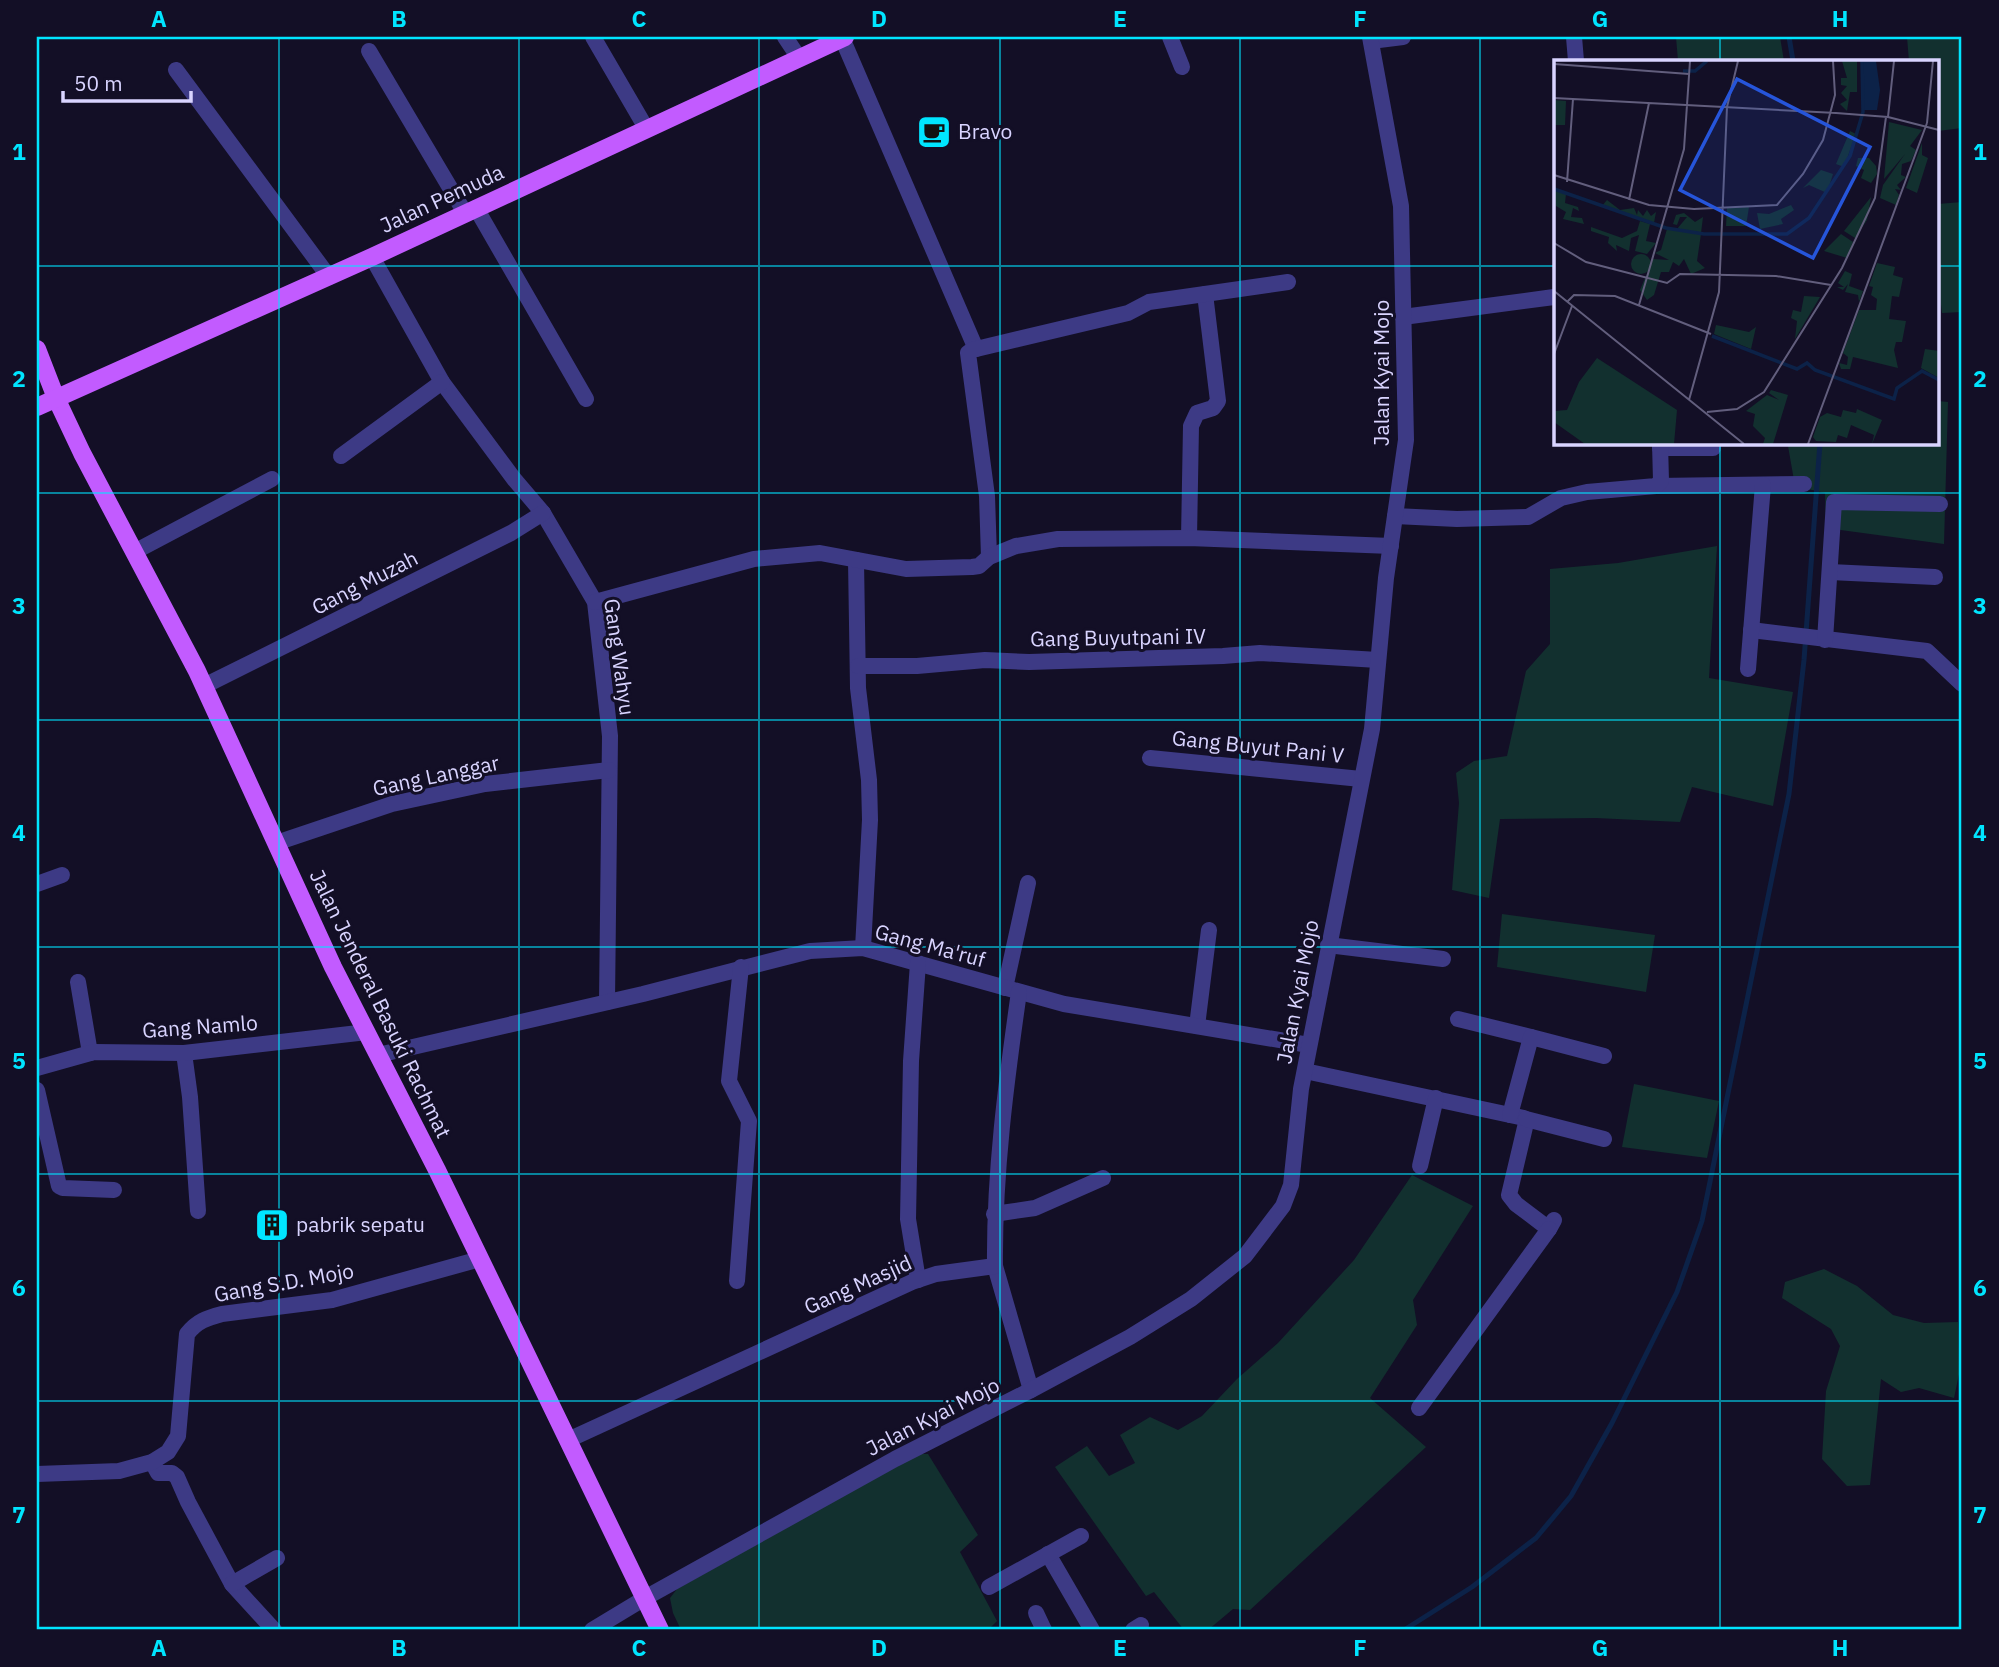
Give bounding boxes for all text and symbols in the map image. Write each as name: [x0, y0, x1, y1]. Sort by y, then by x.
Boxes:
text: A: [151, 3, 167, 33]
text: B: [391, 3, 407, 33]
text: C: [632, 3, 647, 33]
text: D: [871, 3, 887, 33]
text: E: [1113, 3, 1127, 33]
text: F: [1353, 3, 1367, 33]
text: G: [1592, 3, 1608, 33]
text: H: [1832, 3, 1848, 33]
scale bar: [63, 60, 191, 104]
inset map: [1554, 60, 1940, 444]
text: 50 m: [74, 69, 123, 97]
cafe icon: Bravo: [915, 113, 953, 151]
place label: Bravo: [958, 117, 1012, 145]
text: 1: [12, 136, 26, 166]
text: 1: [1973, 136, 1987, 166]
street label: Jalan Pemuda: [375, 157, 508, 239]
street label: Jalan Kyai Mojo: [1367, 300, 1395, 446]
text: 2: [12, 363, 26, 393]
text: 2: [1973, 363, 1987, 393]
street label: Gang Muzah: [307, 543, 422, 621]
text: 3: [12, 590, 26, 620]
text: 3: [1973, 590, 1987, 620]
street label: Gang Wahyu: [598, 597, 642, 717]
street label: Gang Buyutpani IV: [1030, 621, 1206, 653]
street label: Gang Buyut Pani V: [1171, 723, 1346, 769]
street label: Gang Langgar: [370, 748, 502, 802]
text: 4: [12, 817, 26, 847]
text: 4: [1973, 817, 1987, 847]
street label: Jalan Jenderal Basuki Rachmat: [304, 865, 458, 1142]
street label: Gang Ma'ruf: [872, 917, 989, 973]
street label: Jalan Kyai Mojo: [1269, 917, 1325, 1066]
street label: Gang Namlo: [141, 1008, 259, 1044]
text: 5: [12, 1045, 26, 1075]
text: 5: [1973, 1045, 1987, 1075]
building icon: pabrik sepatu: [253, 1206, 291, 1244]
place label: pabrik sepatu: [296, 1210, 425, 1238]
street label: Gang Masjid: [799, 1248, 916, 1320]
street label: Gang S.D. Mojo: [212, 1256, 356, 1308]
text: 6: [12, 1272, 26, 1302]
text: 6: [1973, 1272, 1987, 1302]
street label: Jalan Kyai Mojo: [861, 1370, 1004, 1462]
text: 7: [12, 1499, 26, 1529]
text: 7: [1973, 1499, 1987, 1529]
text: A: [151, 1632, 167, 1662]
text: B: [391, 1632, 407, 1662]
text: C: [632, 1632, 647, 1662]
text: D: [871, 1632, 887, 1662]
text: E: [1113, 1632, 1127, 1662]
text: F: [1353, 1632, 1367, 1662]
text: G: [1592, 1632, 1608, 1662]
text: H: [1832, 1632, 1848, 1662]

